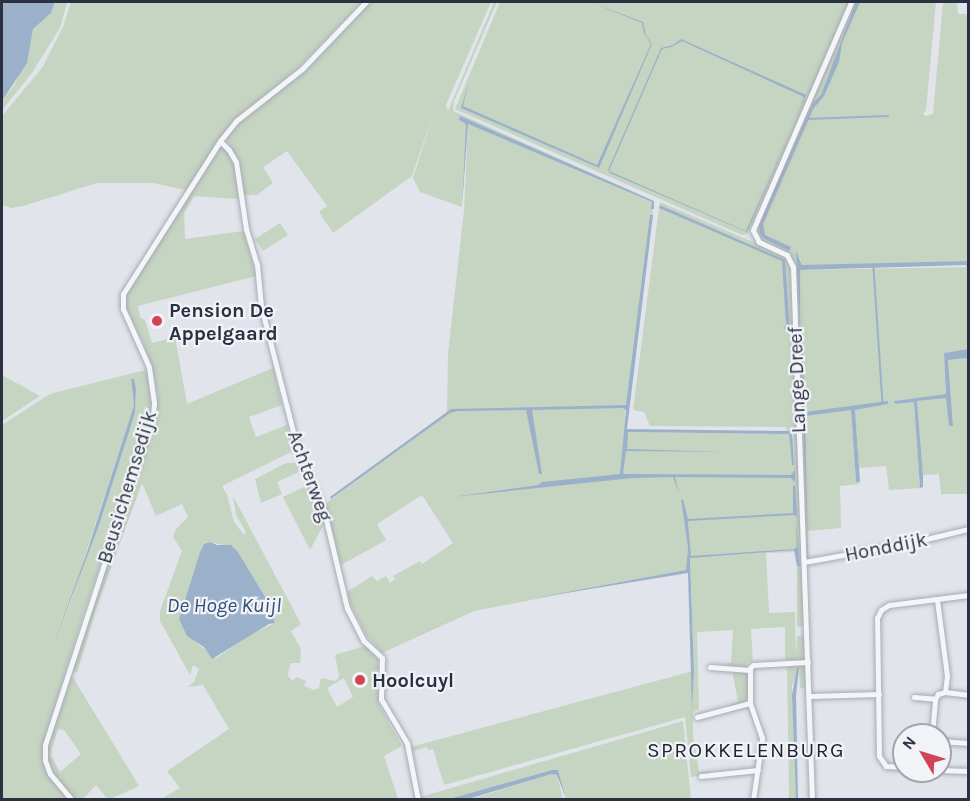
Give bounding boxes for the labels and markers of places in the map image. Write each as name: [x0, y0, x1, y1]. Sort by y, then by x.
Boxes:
place label: Pension De Appelgaard: [169, 298, 278, 345]
marker: Pension De Appelgaard: [150, 314, 164, 328]
place label: Hoolcuyl: [372, 668, 454, 692]
marker: Hoolcuyl: [353, 673, 367, 687]

